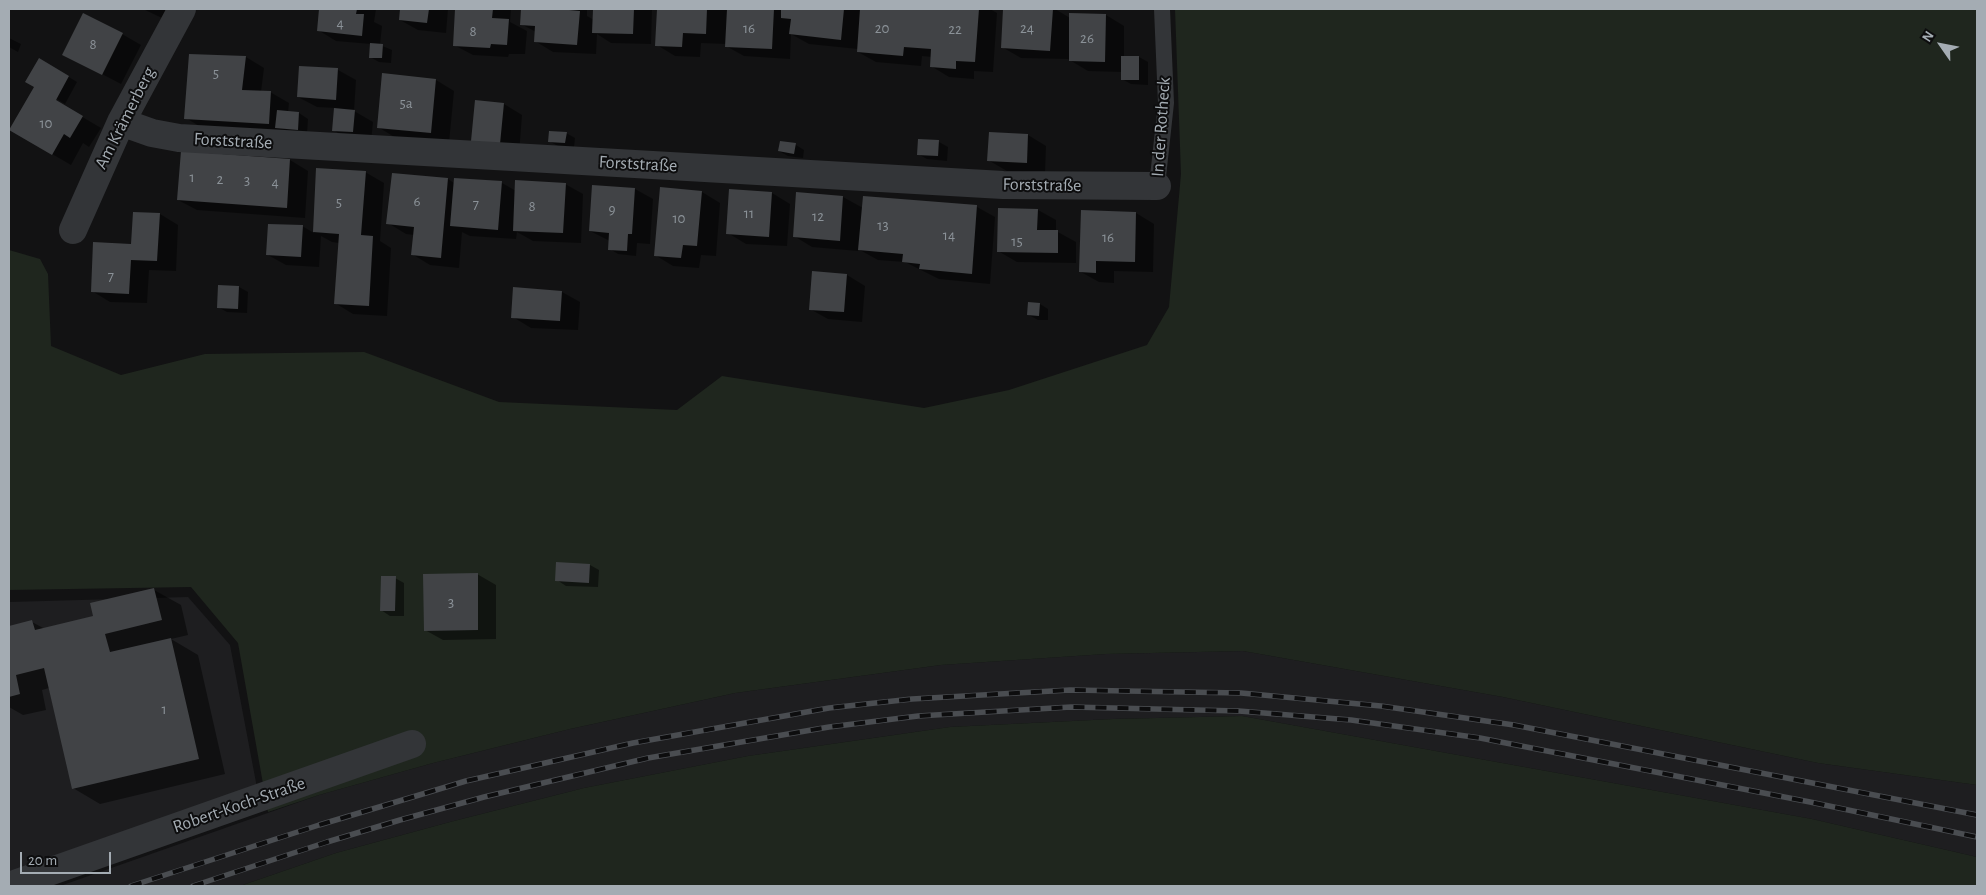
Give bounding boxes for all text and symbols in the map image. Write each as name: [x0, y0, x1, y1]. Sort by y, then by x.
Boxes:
house number: 4: [336, 14, 344, 32]
house number: 16: [743, 19, 755, 37]
house number: 20: [875, 19, 889, 37]
house number: 24: [1020, 19, 1034, 37]
house number: 22: [948, 20, 962, 38]
north arrow: [1916, 20, 1966, 70]
house number: 8: [469, 22, 477, 40]
house number: 26: [1080, 29, 1094, 47]
text: N: [1920, 29, 1937, 45]
house number: 8: [89, 35, 97, 53]
street label: Am Krämerberg: [90, 63, 160, 173]
house number: 5: [213, 64, 219, 82]
street label: In der Rotheck: [1147, 76, 1175, 178]
house number: 5a: [399, 94, 413, 112]
house number: 10: [39, 114, 53, 132]
street label: Forststraße: [193, 128, 273, 154]
street label: Forststraße: [598, 151, 678, 177]
house number: 1: [189, 168, 195, 186]
house number: 2: [217, 170, 223, 188]
house number: 3: [244, 171, 250, 189]
house number: 4: [271, 173, 279, 191]
street label: Forststraße: [1002, 174, 1082, 196]
house number: 6: [413, 192, 421, 210]
house number: 5: [336, 193, 342, 211]
house number: 7: [473, 195, 479, 213]
house number: 8: [528, 197, 536, 215]
house number: 9: [608, 200, 616, 218]
house number: 11: [744, 204, 754, 222]
house number: 12: [812, 207, 824, 225]
house number: 10: [672, 209, 686, 227]
house number: 13: [877, 216, 889, 234]
house number: 14: [943, 226, 955, 244]
house number: 16: [1102, 228, 1114, 246]
house number: 15: [1011, 232, 1023, 250]
house number: 7: [108, 267, 114, 285]
house number: 3: [448, 593, 454, 611]
house number: 1: [161, 700, 167, 718]
street label: Robert-Koch-Straße: [170, 772, 308, 838]
scale bar: [22, 842, 114, 874]
text: 20 m: [28, 853, 57, 868]

